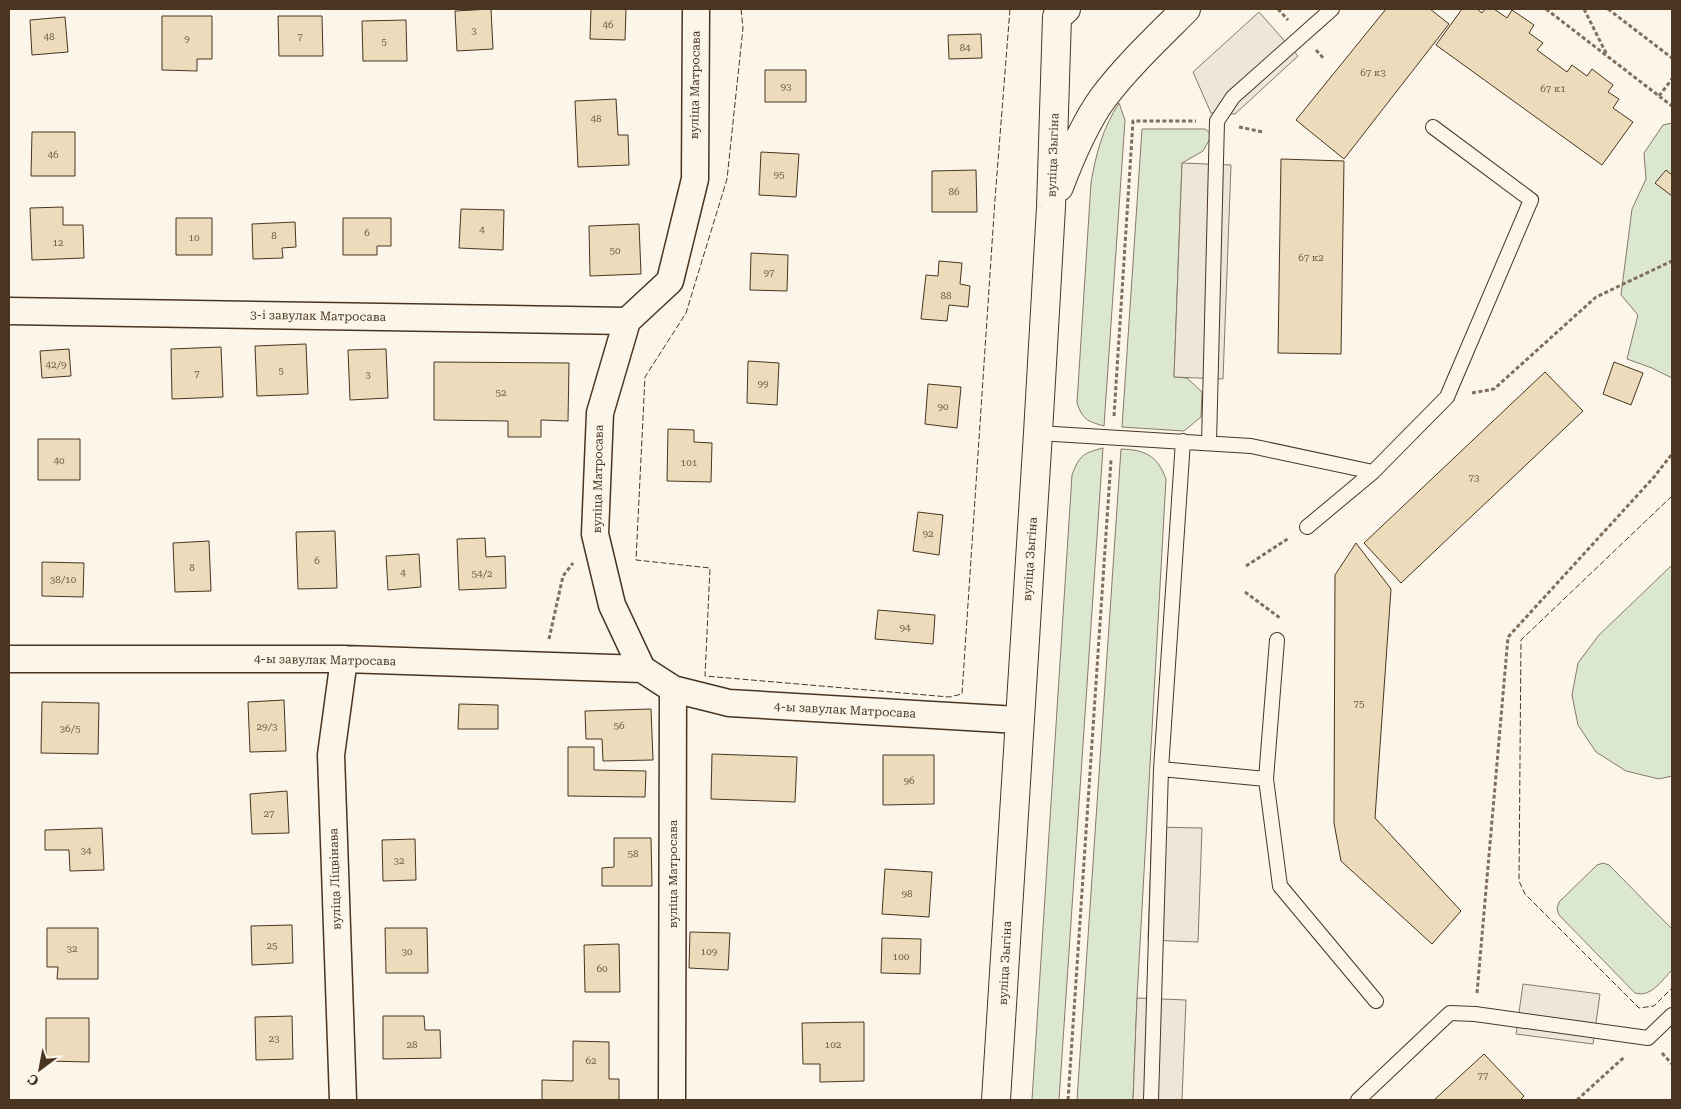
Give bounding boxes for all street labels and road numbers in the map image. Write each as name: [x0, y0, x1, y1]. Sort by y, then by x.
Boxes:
street label: вуліца Матросава: [687, 30, 703, 139]
street label: вуліца Зыгіна: [1045, 112, 1061, 197]
street label: 3-і завулак Матросава: [250, 308, 387, 324]
street label: вуліца Матросава: [590, 424, 606, 533]
street label: вуліца Зыгіна: [1020, 516, 1040, 602]
street label: 4-ы завулак Матросава: [254, 652, 397, 668]
street label: 4-ы завулак Матросава: [774, 699, 917, 721]
street label: вуліца Матросава: [666, 819, 680, 928]
street label: вуліца Ліцвінава: [326, 827, 344, 930]
street label: вуліца Зыгіна: [996, 920, 1014, 1005]

